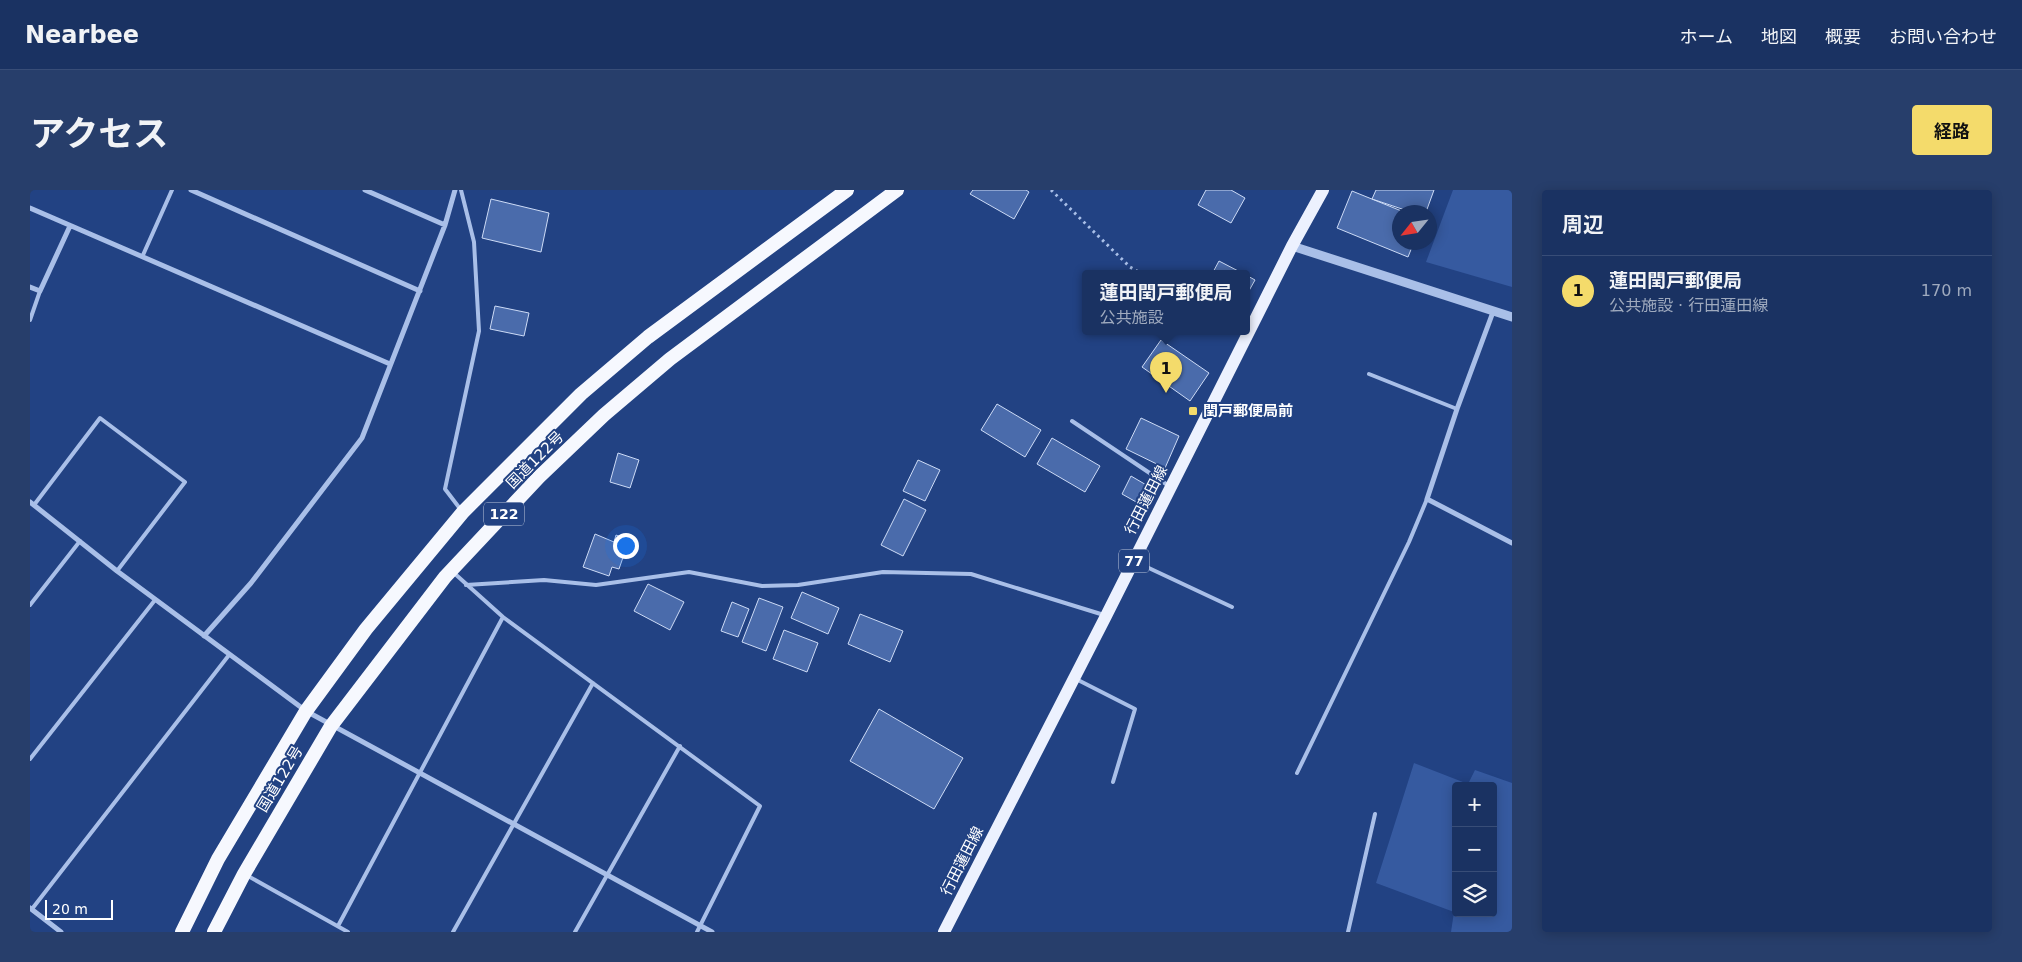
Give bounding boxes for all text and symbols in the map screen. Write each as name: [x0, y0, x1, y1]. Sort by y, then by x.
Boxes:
text: Nearbee: [25, 21, 139, 49]
text: ホーム: [1680, 26, 1733, 47]
text: 地図: [1761, 26, 1797, 47]
text: 概要: [1825, 26, 1861, 47]
text: お問い合わせ: [1889, 26, 1997, 47]
button: 経路: [1912, 105, 1992, 155]
text: アクセス: [30, 114, 168, 154]
north arrow: [1392, 205, 1437, 250]
text: 周辺: [1562, 213, 1604, 237]
text: 蓮田閏戸郵便局: [1609, 269, 1742, 291]
popup: [1082, 270, 1250, 335]
text: 蓮田閏戸郵便局: [1099, 281, 1233, 303]
text: 1: [1572, 281, 1584, 300]
text: 170 m: [1921, 281, 1972, 300]
text: 公共施設 · 行田蓮田線: [1609, 296, 1768, 315]
text: 公共施設: [1099, 308, 1164, 327]
pin: 1: [1150, 352, 1182, 393]
place label: 閏戸郵便局前: [1203, 402, 1293, 420]
marker: 閏戸郵便局前: [1187, 405, 1199, 417]
street label: 国道122号: [503, 428, 567, 492]
street label: 行田蓮田線: [1121, 462, 1171, 538]
road number: 122: [484, 502, 524, 526]
your location: [613, 533, 639, 559]
road number: 77: [1119, 550, 1149, 572]
street label: 国道122号: [253, 743, 307, 815]
map controls: [1452, 782, 1497, 917]
button: +: [1452, 782, 1497, 827]
street label: 行田蓮田線: [937, 823, 987, 899]
button: −: [1452, 827, 1497, 872]
button: layers: [1452, 872, 1497, 917]
scale bar: [45, 897, 112, 920]
text: 20 m: [52, 901, 88, 917]

